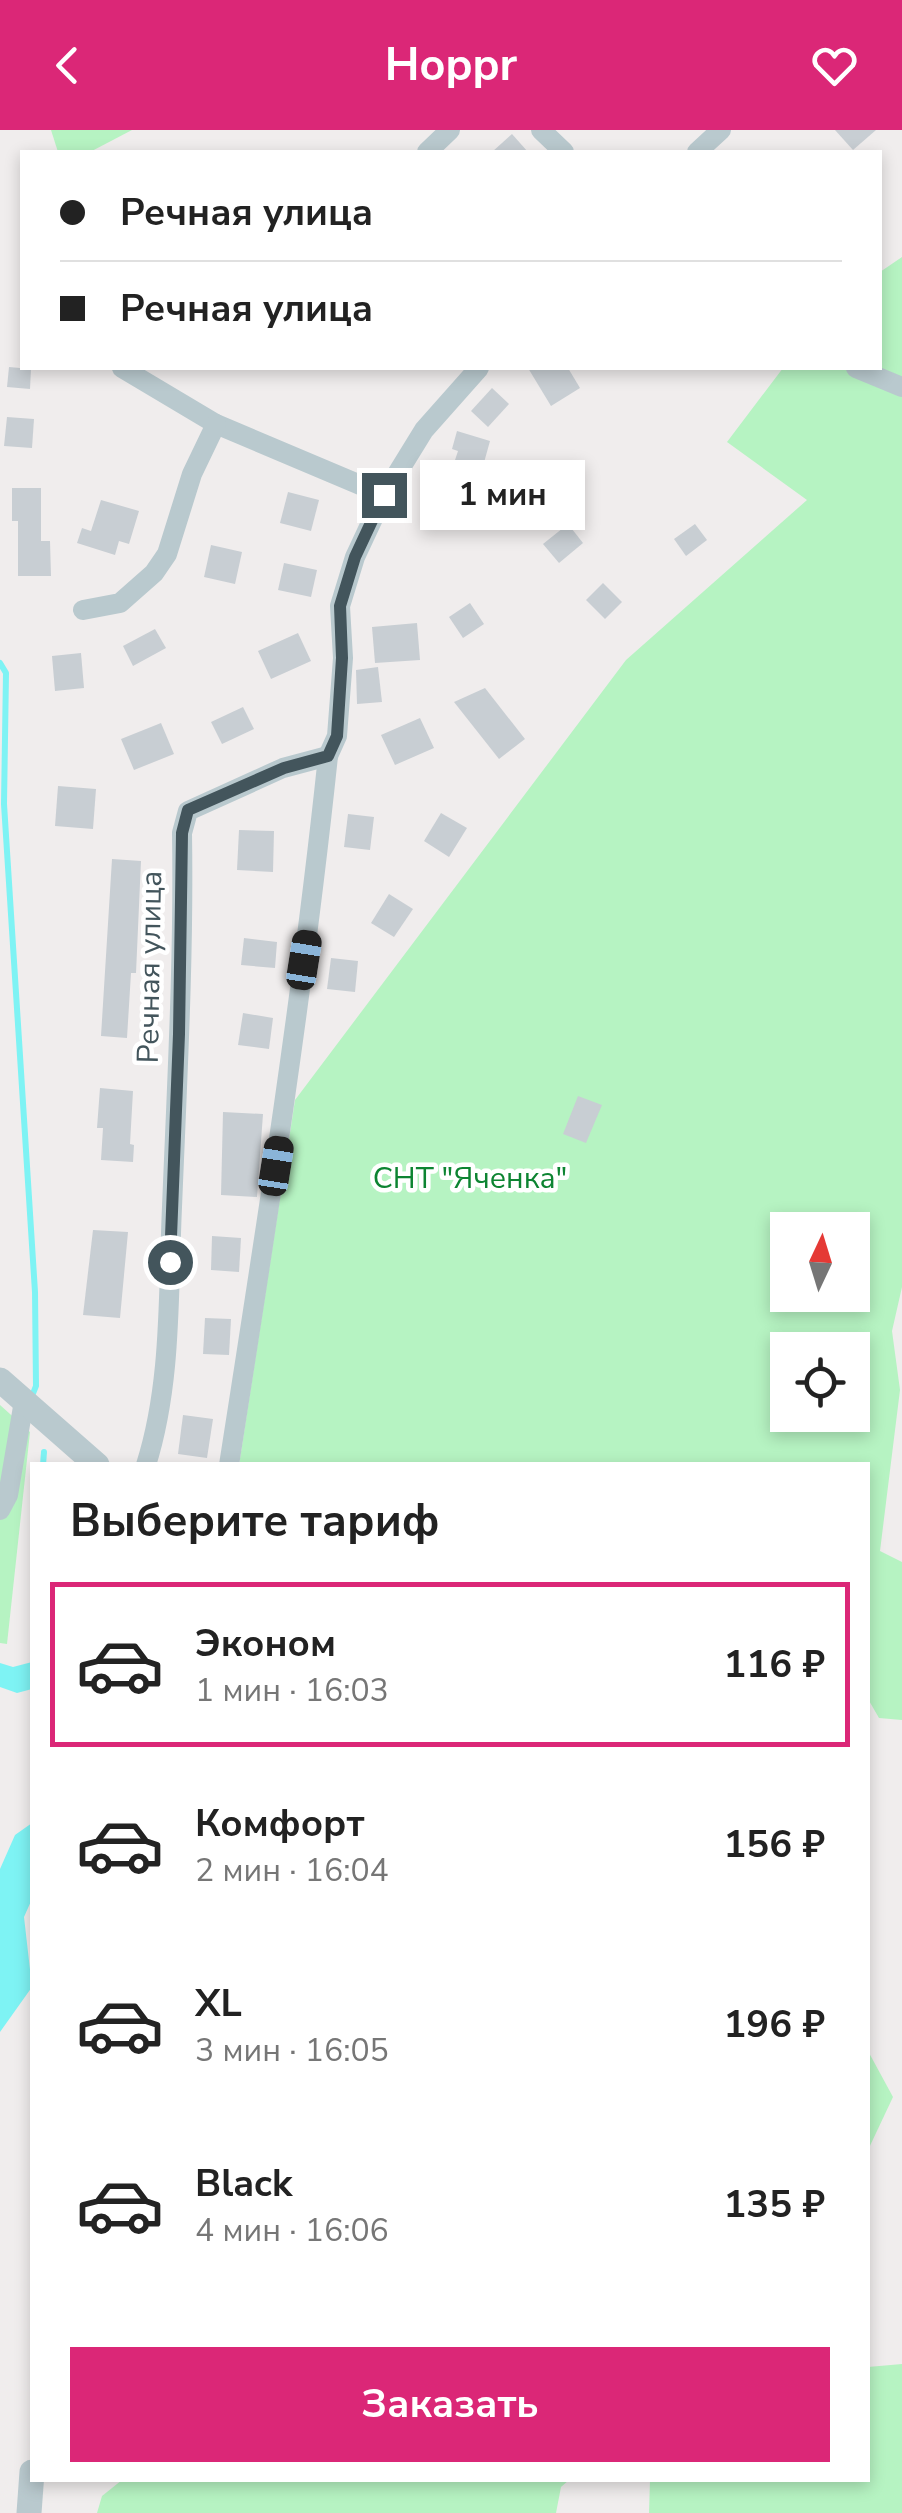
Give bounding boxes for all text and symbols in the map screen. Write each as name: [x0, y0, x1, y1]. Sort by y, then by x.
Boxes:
text: Hoppr: [385, 35, 517, 96]
icon: back: [40, 38, 95, 93]
icon: heart: [807, 38, 862, 93]
text: Речная улица: [120, 187, 373, 238]
text: Речная улица: [120, 283, 373, 334]
callout: 1 мин: [419, 460, 584, 530]
route end: [362, 473, 407, 518]
text: 1 мин: [458, 473, 547, 516]
street label: Речная улица: [128, 870, 172, 1064]
car: [284, 928, 324, 992]
car: [256, 1134, 296, 1198]
park label: СНТ "Яченка": [373, 1158, 567, 1199]
north arrow: [770, 1212, 870, 1312]
map controls: [770, 1212, 870, 1432]
route start: [148, 1240, 193, 1285]
button: locate: [770, 1332, 870, 1432]
text: Выберите тариф: [70, 1491, 440, 1552]
text: Эконом: [195, 1618, 336, 1669]
icon: car: [75, 1620, 165, 1710]
text: 116 ₽: [724, 1639, 825, 1690]
text: 1 мин · 16:03: [195, 1669, 389, 1712]
text: Комфорт: [195, 1798, 364, 1849]
icon: car: [75, 1800, 165, 1890]
text: 156 ₽: [724, 1819, 825, 1870]
text: 2 мин · 16:04: [195, 1849, 389, 1892]
text: XL: [195, 1978, 242, 2029]
icon: car: [75, 1980, 165, 2070]
text: 196 ₽: [724, 1999, 825, 2050]
text: 3 мин · 16:05: [195, 2029, 389, 2072]
text: Black: [195, 2158, 292, 2209]
icon: car: [75, 2160, 165, 2250]
text: 135 ₽: [724, 2179, 825, 2230]
text: 4 мин · 16:06: [195, 2209, 389, 2252]
button: Заказать: [70, 2347, 830, 2462]

